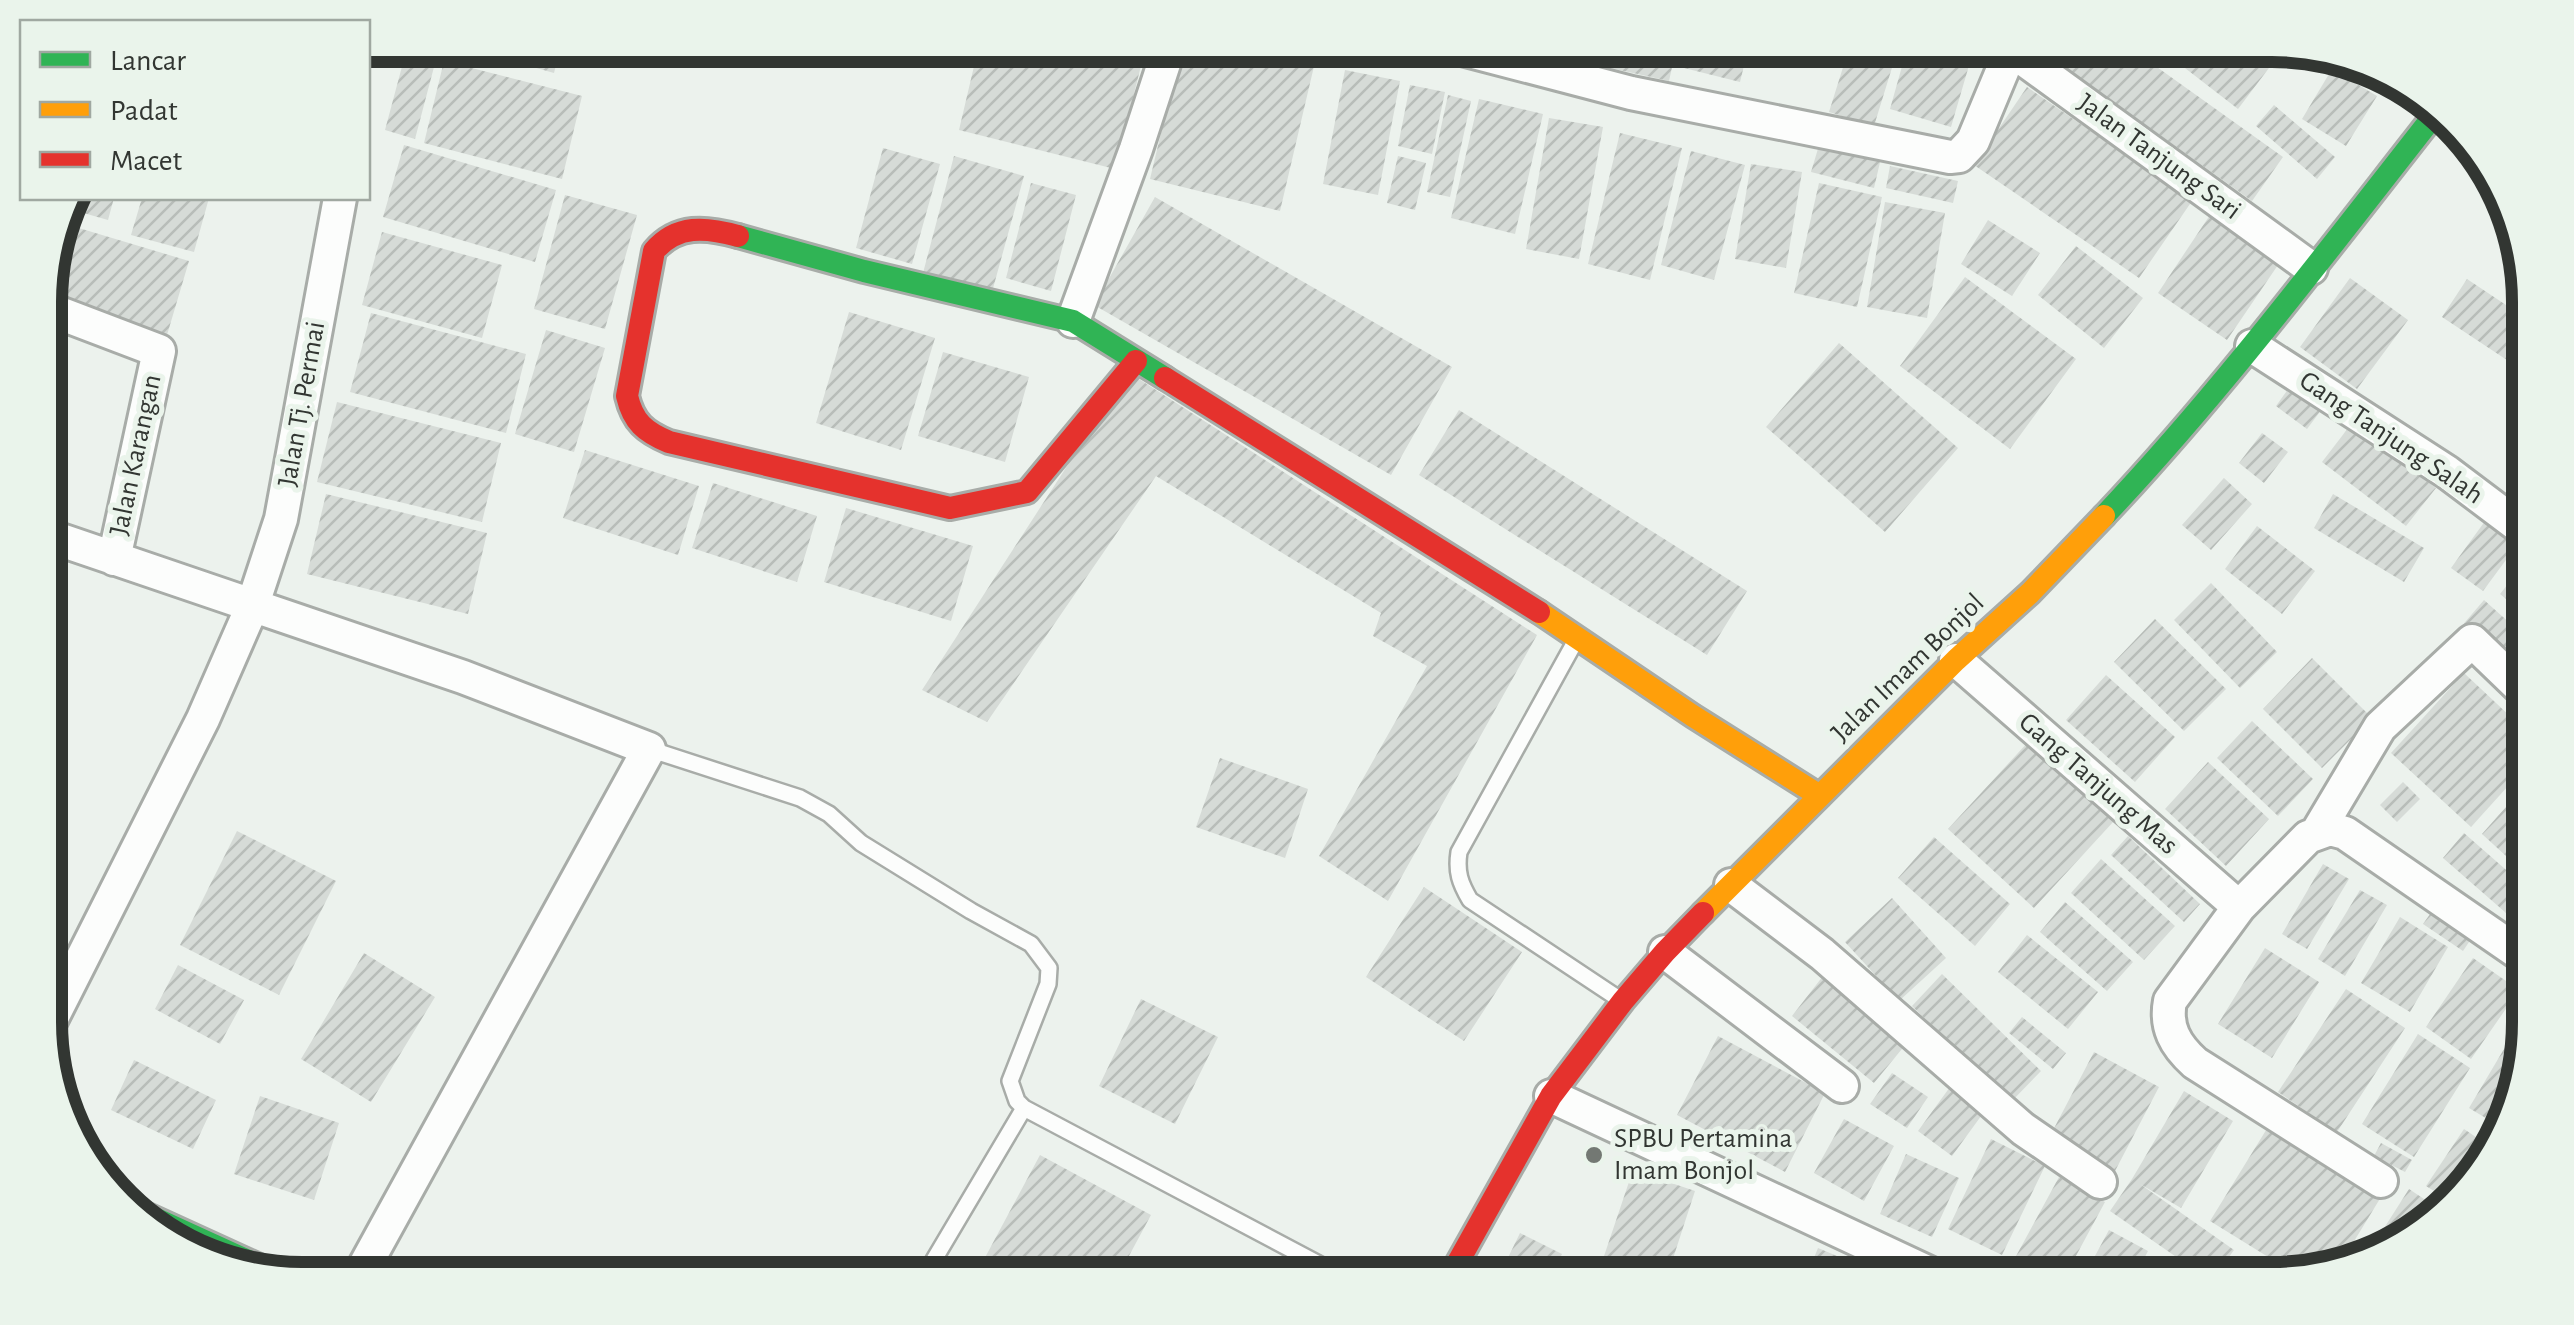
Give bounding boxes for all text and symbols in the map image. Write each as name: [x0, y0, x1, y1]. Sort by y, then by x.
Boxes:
legend: [20, 20, 370, 200]
text: Lancar: [110, 46, 186, 76]
street label: Jalan Tanjung Sari: [2072, 89, 2246, 225]
text: Padat: [110, 96, 178, 126]
text: Macet: [110, 146, 183, 176]
street label: Jalan Tj. Permai: [274, 319, 330, 489]
street label: Gang Tanjung Salah: [2294, 366, 2488, 510]
street label: Jalan Karangan: [105, 372, 167, 538]
street label: Jalan Imam Bonjol: [1826, 589, 1990, 747]
street label: Gang Tanjung Mas: [2013, 708, 2183, 860]
place label: SPBU Pertamina Imam Bonjol: [1614, 1125, 1793, 1185]
marker: SPBU Pertamina Imam Bonjol: [1583, 1144, 1605, 1166]

